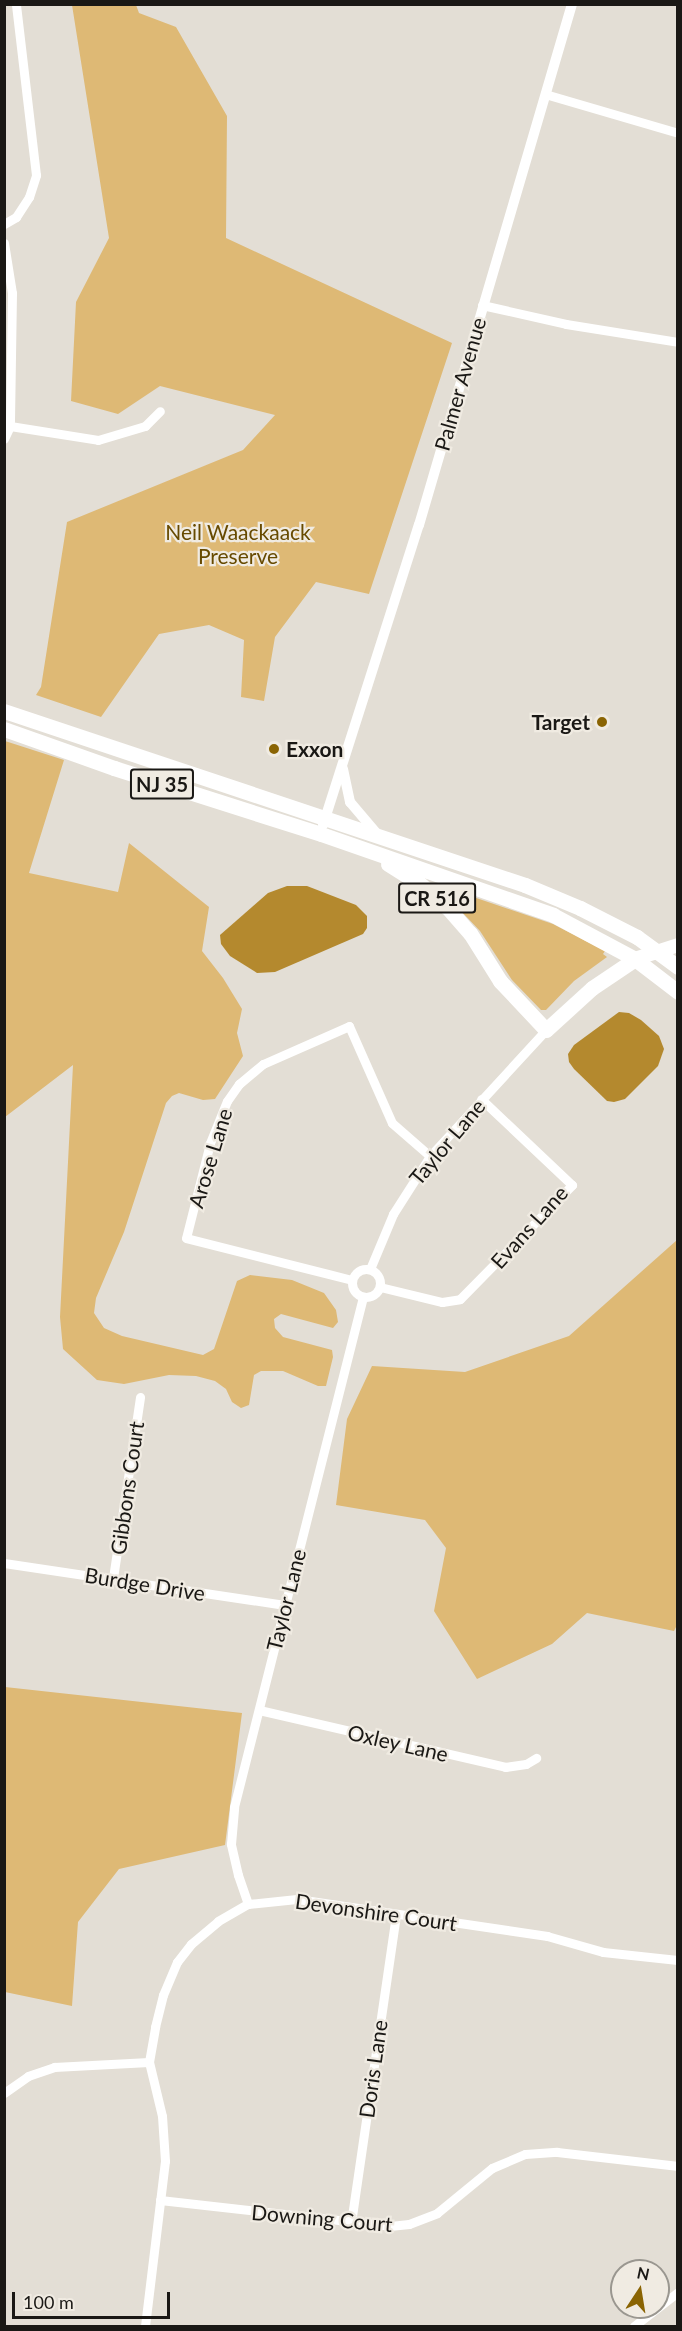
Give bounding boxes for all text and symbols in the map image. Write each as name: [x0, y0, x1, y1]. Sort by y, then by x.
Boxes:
street label: Palmer Avenue: [429, 314, 491, 454]
park label: Neil Waackaack Preserve: [165, 519, 311, 569]
place label: Target: [532, 709, 590, 735]
marker: Target: [595, 715, 609, 729]
place label: Exxon: [286, 736, 343, 762]
marker: Exxon: [267, 742, 281, 756]
road number: NJ 35: [129, 767, 195, 801]
road number: CR 516: [398, 881, 476, 915]
street label: Taylor Lane: [404, 1094, 490, 1190]
street label: Arose Lane: [183, 1105, 237, 1211]
street label: Evans Lane: [485, 1180, 573, 1274]
street label: Gibbons Court: [105, 1420, 149, 1556]
street label: Taylor Lane: [261, 1546, 311, 1654]
street label: Burdge Drive: [83, 1562, 207, 1606]
street label: Oxley Lane: [345, 1719, 451, 1767]
street label: Devonshire Court: [294, 1888, 458, 1936]
street label: Doris Lane: [354, 2018, 392, 2120]
street label: Downing Court: [250, 2199, 394, 2237]
north arrow: [610, 2259, 670, 2319]
text: N: [635, 2262, 651, 2283]
scale bar: [15, 2280, 172, 2318]
text: 100 m: [23, 2291, 74, 2313]

